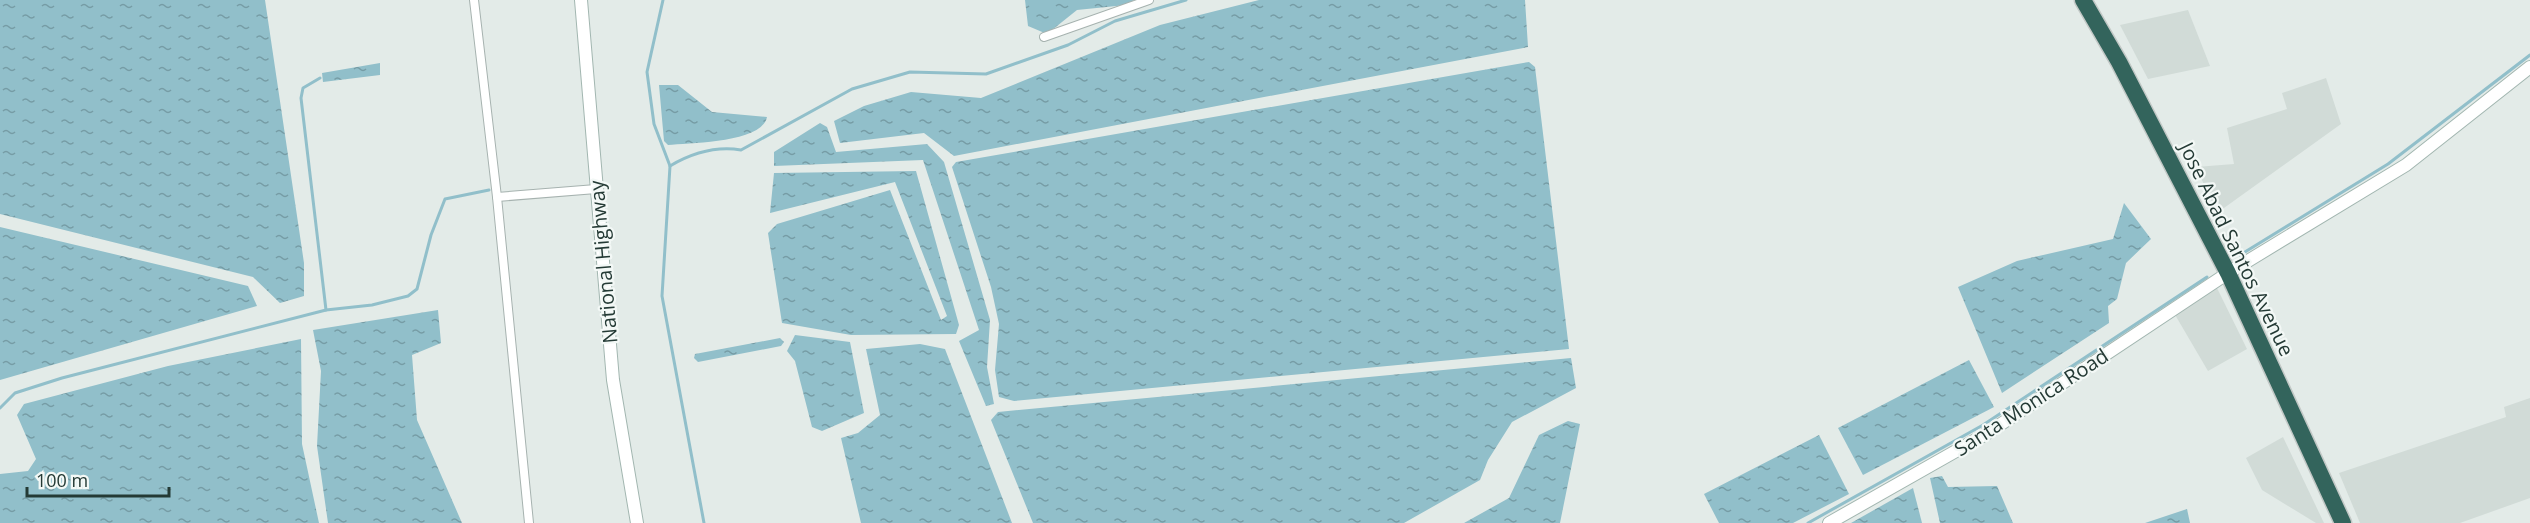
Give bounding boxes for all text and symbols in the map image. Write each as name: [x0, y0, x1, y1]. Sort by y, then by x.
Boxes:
street label: Jose Abad Santos Avenue: [2173, 136, 2301, 360]
street label: National Highway: [582, 178, 624, 345]
street label: Santa Monica Road: [1949, 342, 2113, 462]
scale bar: [27, 460, 170, 498]
text: 100 m: [36, 468, 88, 492]

